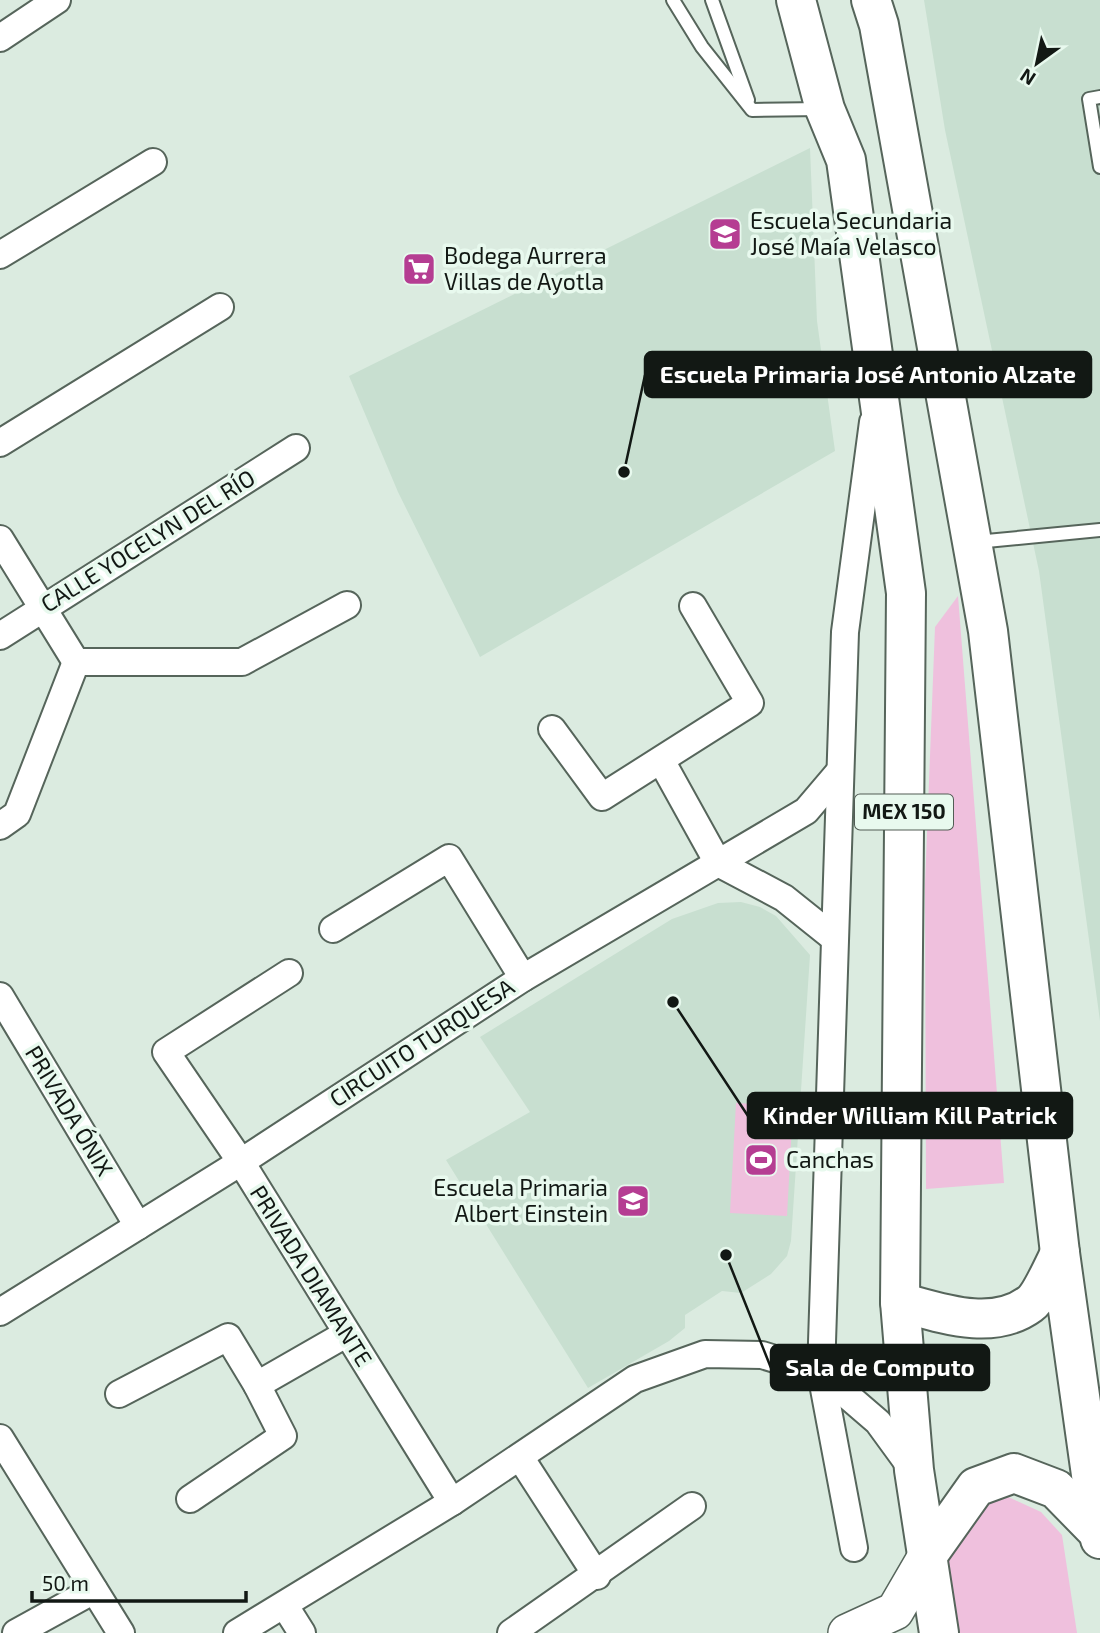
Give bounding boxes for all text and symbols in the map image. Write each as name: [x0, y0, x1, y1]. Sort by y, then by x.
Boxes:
north arrow: [1002, 28, 1072, 98]
text: N: [1015, 64, 1039, 91]
place label: Escuela Secundaria José Maía Velasco: [750, 206, 952, 260]
school or university icon: Escuela Secundaria José Maía Velasco: [706, 215, 744, 253]
place label: Bodega Aurrera Villas de Ayotla: [444, 241, 607, 295]
supermarket icon: Bodega Aurrera Villas de Ayotla: [400, 250, 438, 288]
callout: Escuela Primaria José Antonio Alzate: [645, 352, 1091, 397]
text: Escuela Primaria José Antonio Alzate: [660, 359, 1076, 388]
street label: CALLE YOCELYN DEL RÍO: [35, 463, 260, 617]
road number: MEX 150: [855, 794, 953, 830]
street label: CIRCUITO TURQUESA: [324, 972, 520, 1112]
street label: PRIVADA ÓNIX: [20, 1040, 120, 1181]
callout: Kinder William Kill Patrick: [748, 1093, 1072, 1138]
text: Kinder William Kill Patrick: [763, 1100, 1058, 1129]
sports icon: Canchas: [742, 1141, 780, 1179]
place label: Canchas: [786, 1145, 874, 1173]
place label: Escuela Primaria Albert Einstein: [433, 1173, 608, 1227]
street label: PRIVADA DIAMANTE: [245, 1180, 379, 1371]
school or university icon: Escuela Primaria Albert Einstein: [614, 1182, 652, 1220]
callout: Sala de Computo: [771, 1345, 989, 1390]
text: Sala de Computo: [785, 1352, 975, 1381]
scale bar: [32, 1560, 245, 1604]
text: 50 m: [42, 1570, 89, 1595]

